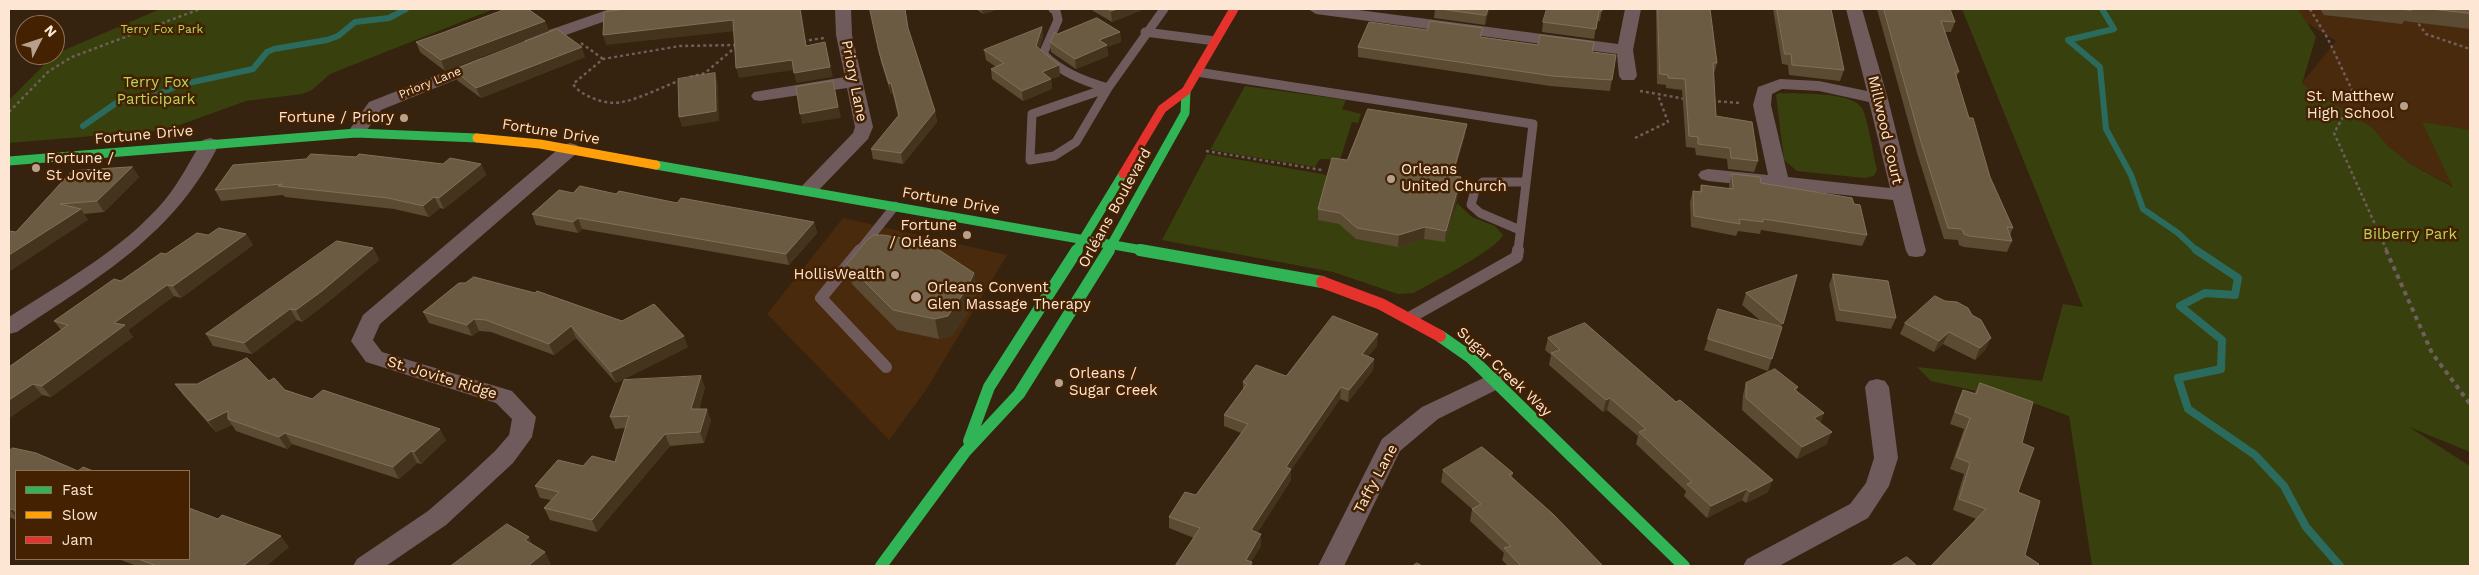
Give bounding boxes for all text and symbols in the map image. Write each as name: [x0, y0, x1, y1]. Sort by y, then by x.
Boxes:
north arrow: [15, 15, 65, 65]
text: N: [41, 22, 60, 40]
park label: Terry Fox Park: [121, 22, 203, 36]
street label: Priory Lane: [837, 39, 871, 123]
street label: Priory Lane: [397, 64, 463, 102]
park label: Terry Fox Participark: [117, 74, 195, 109]
street label: Millwood Court: [1864, 74, 1906, 186]
place label: St. Matthew High School: [2306, 88, 2394, 123]
marker: St. Matthew High School: [2398, 100, 2410, 112]
place label: Fortune / Priory: [279, 109, 394, 127]
marker: Fortune / Priory: [398, 112, 410, 124]
street label: Fortune Drive: [501, 115, 601, 149]
street label: Fortune Drive: [94, 122, 194, 148]
street label: Orléans Boulevard: [1075, 145, 1155, 271]
place label: Fortune / St Jovite: [46, 150, 114, 185]
place label: Orleans United Church: [1401, 161, 1507, 196]
marker: Fortune / St Jovite: [30, 162, 42, 174]
marker: Orleans United Church: [1385, 173, 1397, 185]
street label: Fortune Drive: [901, 184, 1001, 218]
place label: Fortune / Orléans: [889, 217, 957, 252]
park label: Bilberry Park: [2363, 226, 2457, 244]
marker: Fortune / Orléans: [961, 229, 973, 241]
place label: HollisWealth: [794, 266, 885, 284]
marker: HollisWealth: [889, 269, 901, 281]
place label: Orleans Convent Glen Massage Therapy: [927, 279, 1091, 314]
marker: Orleans Convent Glen Massage Therapy: [909, 290, 923, 304]
street label: Sugar Creek Way: [1453, 323, 1555, 421]
street label: St. Jovite Ridge: [385, 353, 499, 403]
place label: Orleans / Sugar Creek: [1069, 365, 1157, 400]
marker: Orleans / Sugar Creek: [1053, 377, 1065, 389]
street label: Taffy Lane: [1350, 441, 1402, 517]
legend: [15, 470, 190, 560]
text: Fast: [62, 481, 93, 499]
text: Slow: [62, 506, 98, 524]
text: Jam: [62, 531, 93, 549]

